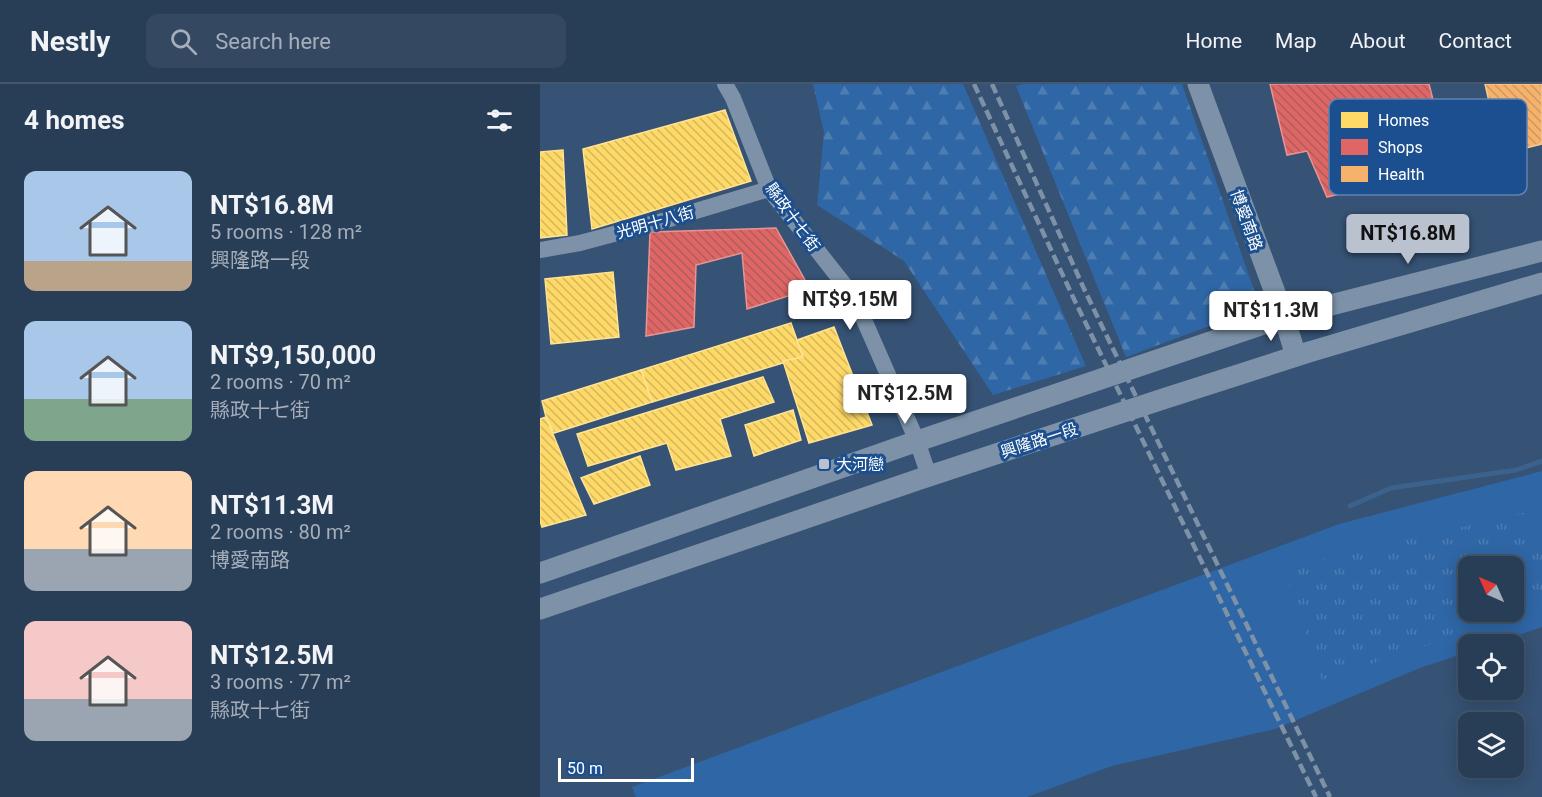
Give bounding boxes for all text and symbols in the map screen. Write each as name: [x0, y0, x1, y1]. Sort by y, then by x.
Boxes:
search box: [146, 14, 566, 68]
text: Nestly: [30, 25, 110, 58]
icon: search: [167, 25, 200, 58]
text: Search here: [215, 29, 331, 54]
text: Home: [1186, 29, 1242, 53]
text: Map: [1275, 29, 1317, 53]
text: About: [1350, 29, 1406, 53]
text: Contact: [1439, 29, 1512, 53]
legend: [1329, 99, 1527, 195]
icon: filters: [483, 104, 516, 137]
text: 4 homes: [24, 105, 125, 135]
text: Homes: [1378, 111, 1429, 130]
text: Shops: [1378, 138, 1423, 157]
text: Health: [1378, 165, 1425, 184]
street label: 縣政十七街: [761, 179, 824, 255]
street label: 博愛南路: [1227, 187, 1266, 253]
text: NT$16.8M: [210, 190, 334, 220]
icon: home: [72, 195, 144, 267]
street label: 光明十八街: [614, 202, 696, 243]
pin: NT$16.8M: [1346, 214, 1470, 265]
text: 5 rooms · 128 m²: [210, 220, 362, 244]
text: NT$16.8M: [1360, 221, 1456, 245]
text: 興隆路一段: [210, 248, 310, 272]
pin: NT$9.15M: [788, 280, 912, 331]
text: NT$9.15M: [802, 287, 898, 311]
pin: NT$11.3M: [1209, 291, 1333, 342]
text: NT$11.3M: [1223, 298, 1319, 322]
text: NT$9,150,000: [210, 340, 376, 370]
icon: home: [72, 345, 144, 417]
text: 2 rooms · 70 m²: [210, 370, 351, 394]
pin: NT$12.5M: [843, 374, 967, 425]
text: NT$12.5M: [857, 381, 953, 405]
text: 縣政十七街: [210, 398, 310, 422]
street label: 興隆路一段: [998, 419, 1080, 462]
place label: 大河戀: [836, 455, 884, 474]
marker: 大河戀: [817, 457, 831, 471]
text: NT$11.3M: [210, 490, 334, 520]
icon: home: [72, 495, 144, 567]
text: 2 rooms · 80 m²: [210, 520, 351, 544]
text: 博愛南路: [210, 548, 290, 572]
north arrow: [1458, 556, 1524, 622]
map controls: [1458, 556, 1524, 778]
button: locate: [1458, 634, 1524, 700]
text: NT$12.5M: [210, 640, 334, 670]
icon: home: [72, 645, 144, 717]
text: 3 rooms · 77 m²: [210, 670, 351, 694]
text: 縣政十七街: [210, 698, 310, 722]
button: layers: [1458, 712, 1524, 778]
scale bar: [558, 755, 694, 782]
text: 50 m: [567, 759, 603, 778]

